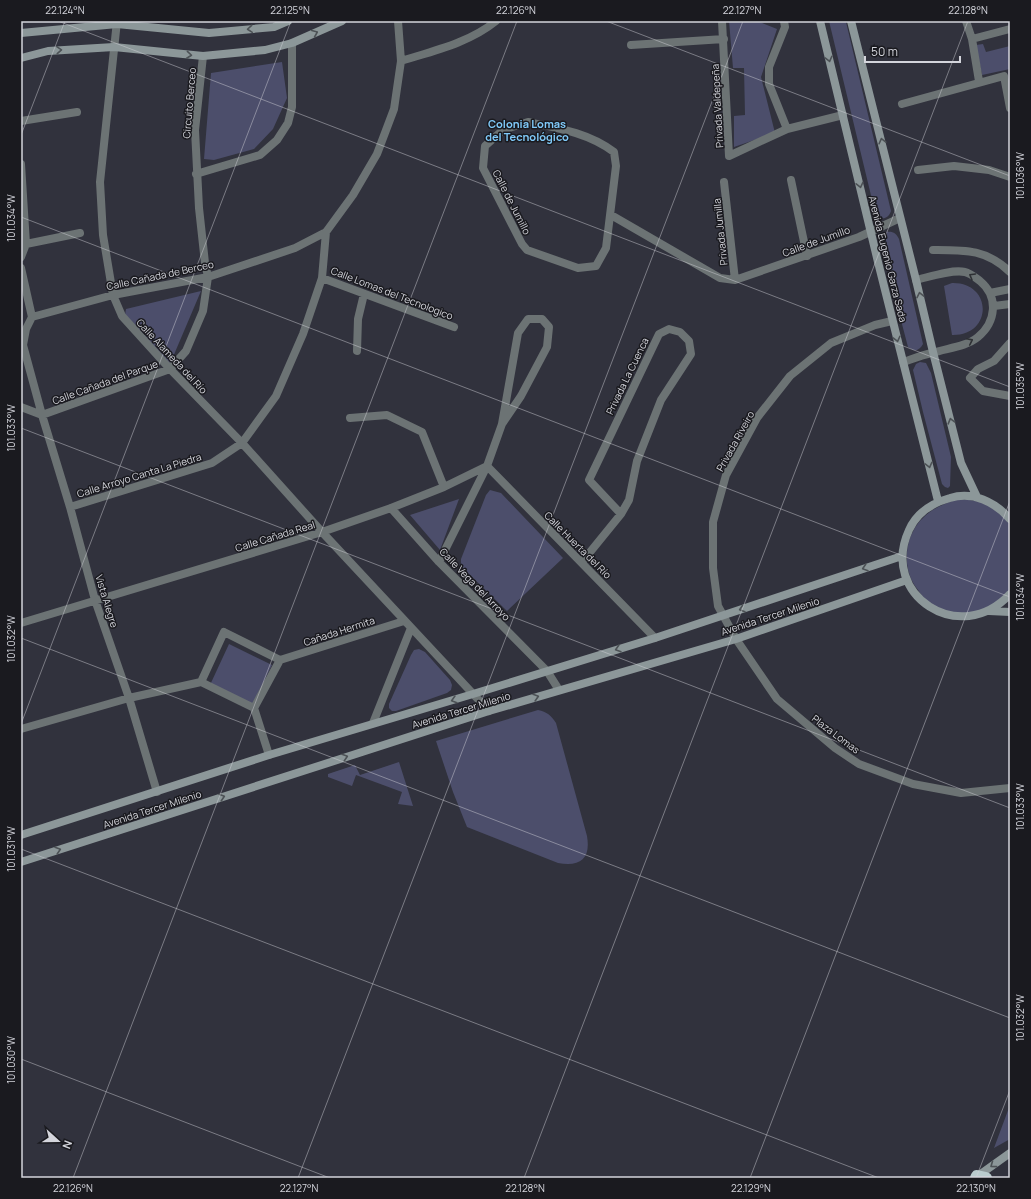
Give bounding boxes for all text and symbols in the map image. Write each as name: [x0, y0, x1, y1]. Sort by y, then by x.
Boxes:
text: 22.124°N: [45, 3, 85, 17]
text: 22.125°N: [270, 3, 310, 17]
text: 22.126°N: [496, 3, 536, 17]
text: 22.127°N: [723, 3, 762, 17]
text: 22.128°N: [948, 3, 988, 17]
one-way arrow: [247, 24, 253, 33]
one-way arrow: [312, 30, 319, 38]
scale bar: [865, 38, 960, 64]
text: 50 m: [871, 43, 898, 60]
one-way arrow: [56, 46, 62, 55]
one-way arrow: [186, 50, 192, 59]
one-way arrow: [825, 56, 833, 62]
street label: Privada Valdepeña: [708, 64, 726, 148]
street label: Circuito Berceo: [179, 67, 199, 139]
district label: Colonia Lomas del Tecnológico: [485, 116, 569, 144]
one-way arrow: [878, 138, 887, 145]
text: 101.036°W: [1013, 151, 1027, 200]
street label: Calle de Jumillo: [490, 167, 534, 237]
one-way arrow: [855, 182, 863, 188]
text: 101.034°W: [4, 194, 18, 242]
street label: Avenida Eugenio Garza Sada: [866, 194, 910, 324]
street label: Privada Jumilla: [710, 198, 730, 266]
street label: Calle de Jumillo: [780, 222, 852, 260]
street label: Calle Cañada de Berceo: [105, 257, 215, 293]
street label: Calle Lomas del Tecnologico: [329, 263, 455, 323]
one-way arrow: [969, 274, 976, 281]
one-way arrow: [916, 291, 924, 298]
street label: Calle Alameda del Río: [133, 315, 211, 397]
street label: Privada La Cuenca: [602, 335, 652, 417]
one-way arrow: [892, 336, 900, 342]
one-way arrow: [966, 338, 973, 346]
street label: Calle Cañada del Parque: [50, 356, 160, 408]
text: 101.035°W: [1013, 362, 1027, 410]
text: 101.033°W: [4, 404, 18, 452]
street label: Privada Riveiro: [713, 408, 757, 474]
one-way arrow: [947, 418, 955, 424]
street label: Calle Arroyo Canta La Piedra: [75, 449, 203, 501]
one-way arrow: [924, 462, 932, 468]
street label: Calle Huerta del Río: [541, 508, 615, 582]
street label: Calle Cañada Real: [233, 517, 317, 555]
street label: Calle Vega del Arroyo: [437, 545, 514, 624]
one-way arrow: [862, 563, 869, 572]
street label: Vista Alegre: [92, 573, 122, 629]
text: 101.034°W: [1013, 573, 1027, 621]
street label: Avenida Tercer Milenio: [719, 593, 821, 639]
one-way arrow: [738, 604, 745, 613]
street label: Cañada Hermita: [301, 613, 377, 649]
text: 101.032°W: [4, 615, 18, 663]
one-way arrow: [615, 644, 622, 653]
street label: Avenida Tercer Milenio: [410, 688, 512, 732]
one-way arrow: [533, 693, 540, 702]
one-way arrow: [451, 695, 458, 704]
street label: Plaza Lomas: [809, 711, 863, 757]
one-way arrow: [342, 753, 349, 762]
text: 101.033°W: [1013, 783, 1027, 831]
street label: Avenida Tercer Milenio: [101, 786, 203, 832]
one-way arrow: [218, 793, 225, 802]
text: 101.031°W: [4, 826, 18, 872]
one-way arrow: [54, 846, 61, 855]
text: 101.032°W: [1013, 994, 1027, 1042]
text: 101.030°W: [4, 1036, 18, 1084]
north arrow: [38, 1121, 78, 1161]
text: N: [59, 1138, 76, 1151]
one-way arrow: [991, 1160, 998, 1167]
text: 22.126°N: [53, 1181, 93, 1195]
text: 22.127°N: [280, 1181, 319, 1195]
text: 22.128°N: [505, 1181, 545, 1195]
text: 22.129°N: [731, 1181, 771, 1195]
text: 22.130°N: [956, 1181, 996, 1195]

